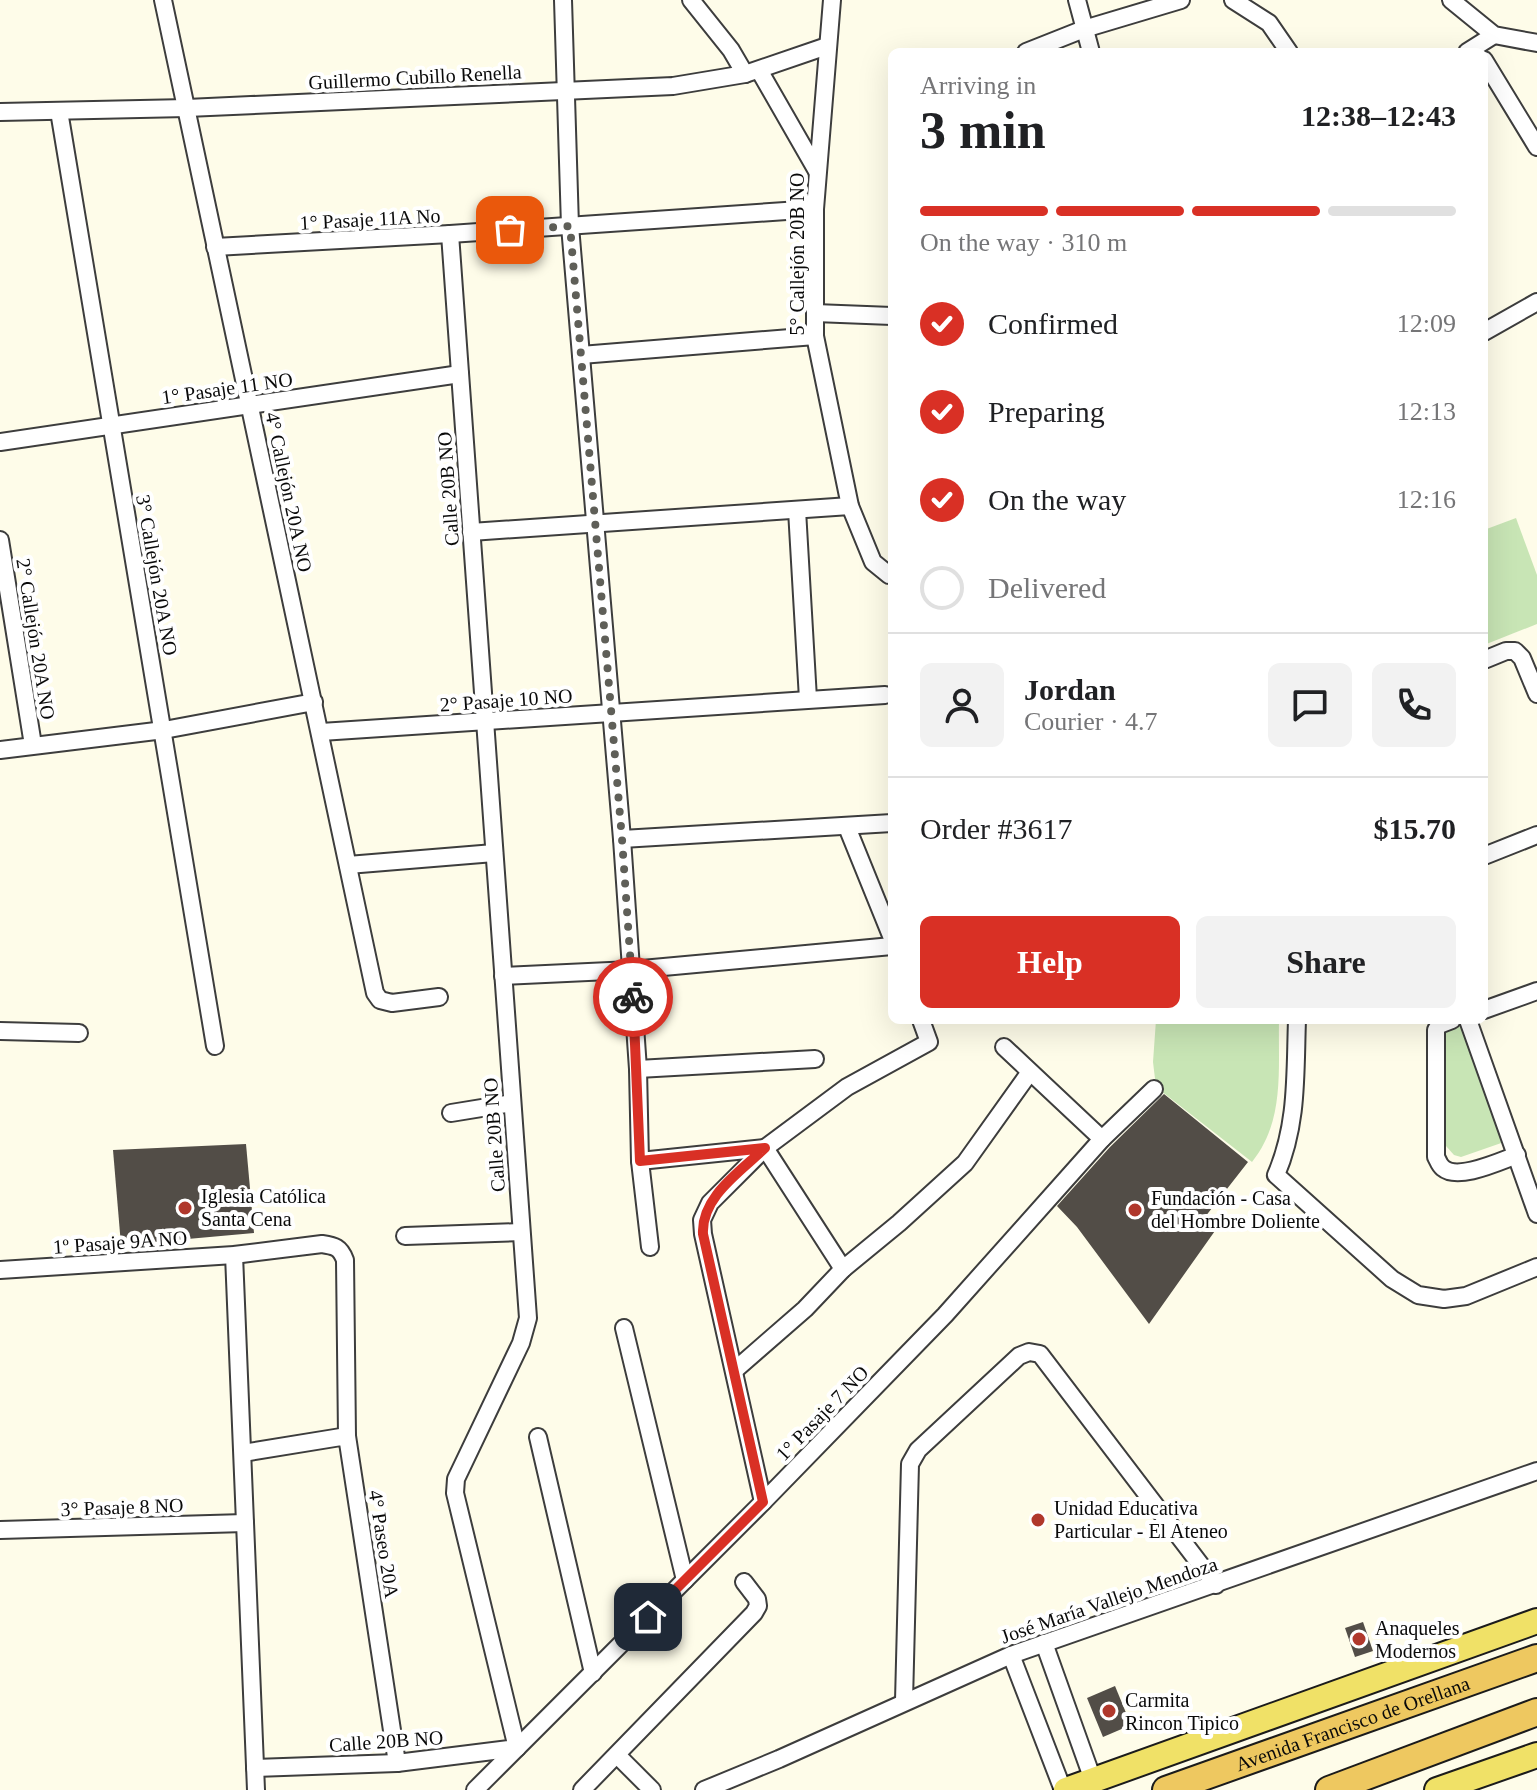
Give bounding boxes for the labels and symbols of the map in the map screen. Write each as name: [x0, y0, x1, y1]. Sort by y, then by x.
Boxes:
street label: Guillermo Cubillo Renella: [308, 60, 522, 94]
street label: 5° Callejón 20B NO: [786, 173, 809, 336]
pin: [476, 196, 544, 264]
street label: 1° Pasaje 11A No: [299, 204, 441, 235]
street label: 1° Pasaje 11 NO: [160, 368, 294, 409]
street label: 4° Callejón 20A NO: [260, 410, 317, 574]
street label: Calle 20B NO: [433, 431, 463, 547]
street label: 3° Callejón 20A NO: [131, 493, 182, 657]
street label: 2° Callejón 20A NO: [11, 557, 60, 721]
street label: 2° Pasaje 10 NO: [439, 684, 573, 717]
courier: [593, 957, 673, 1037]
street label: Calle 20B NO: [479, 1077, 509, 1193]
place label: Iglesia Católica Santa Cena: [201, 1185, 326, 1230]
place label: Fundación - Casa del Hombre Doliente: [1151, 1187, 1320, 1232]
marker: Iglesia Católica Santa Cena: [176, 1199, 194, 1217]
marker: Fundación - Casa del Hombre Doliente: [1126, 1201, 1144, 1219]
street label: 1º Pasaje 9A NO: [52, 1226, 188, 1259]
street label: 1° Pasaje 7 NO: [771, 1361, 873, 1466]
street label: 4° Paseo 20A: [365, 1488, 403, 1600]
street label: 3° Pasaje 8 NO: [60, 1494, 184, 1521]
place label: Unidad Educativa Particular - El Ateneo: [1054, 1497, 1228, 1542]
marker: Unidad Educativa Particular - El Ateneo: [1029, 1511, 1047, 1529]
street label: José María Vallejo Mendoza: [998, 1552, 1221, 1648]
pin: [614, 1583, 682, 1651]
place label: Anaqueles Modernos: [1375, 1617, 1460, 1662]
marker: Anaqueles Modernos: [1350, 1630, 1368, 1648]
street label: Avenida Francisco de Orellana: [1233, 1672, 1473, 1775]
place label: Carmita Rincon Tipico: [1125, 1689, 1239, 1735]
marker: Carmita Rincon Tipico: [1100, 1702, 1118, 1720]
street label: Calle 20B NO: [328, 1726, 444, 1756]

